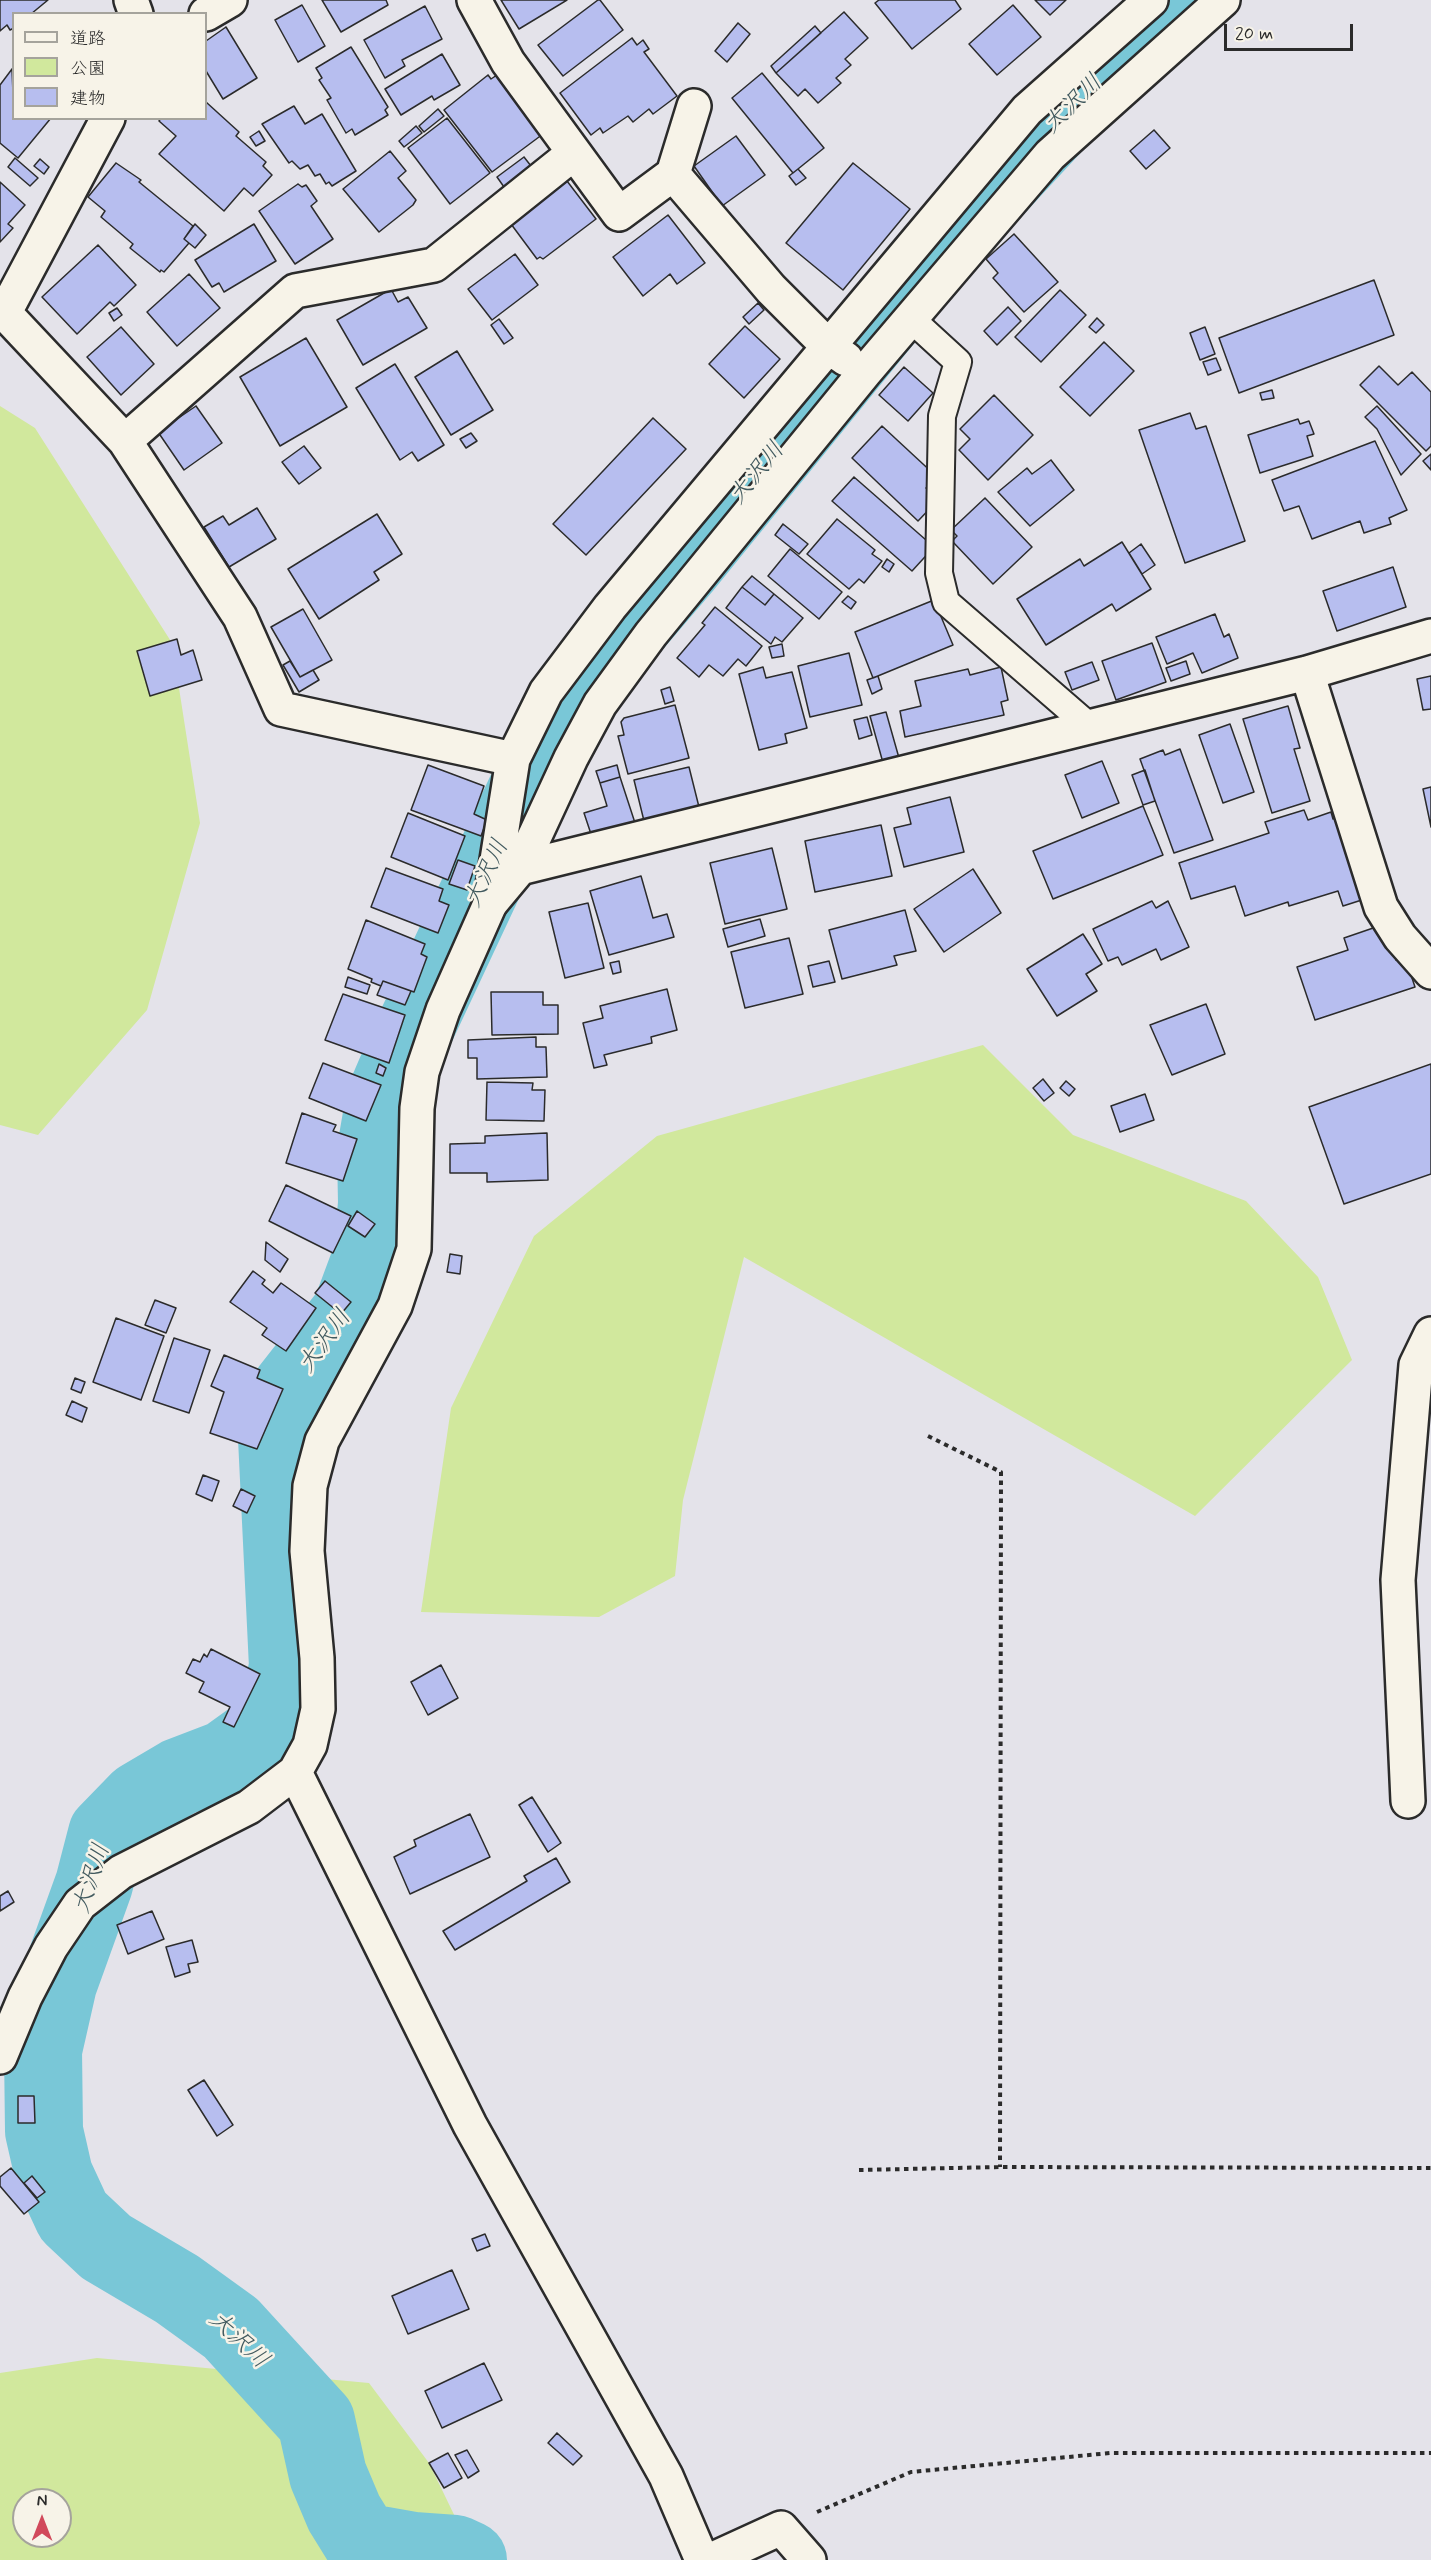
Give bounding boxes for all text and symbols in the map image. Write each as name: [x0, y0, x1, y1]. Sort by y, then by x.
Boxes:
legend: [12, 12, 207, 120]
scale bar: [1227, 12, 1356, 50]
text: 20 m: [1235, 22, 1273, 46]
text: 道路: [70, 27, 106, 51]
text: 公園: [70, 57, 106, 81]
water label: 大沢川: [1038, 69, 1110, 141]
text: 建物: [70, 87, 106, 111]
water label: 大沢川: [724, 437, 792, 511]
water label: 大沢川: [460, 835, 516, 913]
water label: 大沢川: [293, 1304, 359, 1380]
water label: 大沢川: [68, 1840, 118, 1918]
water label: 大沢川: [202, 2306, 274, 2376]
north arrow: [12, 2488, 72, 2548]
text: N: [37, 2491, 47, 2512]

